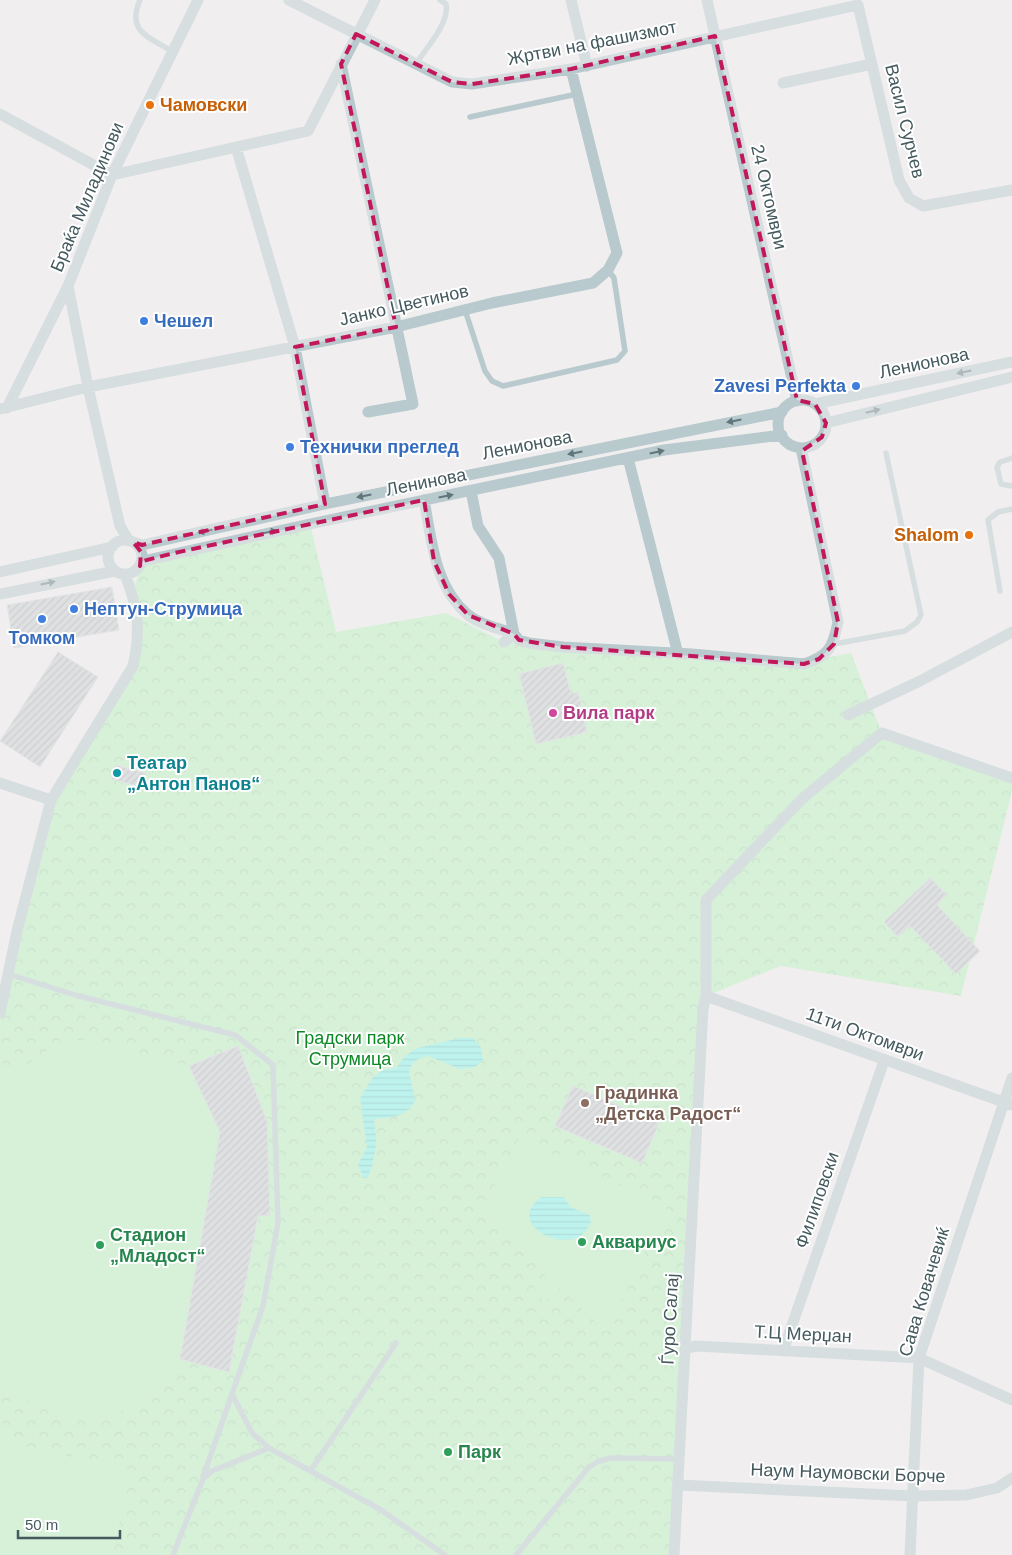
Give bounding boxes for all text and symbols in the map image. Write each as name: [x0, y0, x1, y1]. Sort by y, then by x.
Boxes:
street label: Жртви на фашизмот: [506, 17, 678, 69]
street label: Васил Сурчев: [881, 62, 929, 180]
place label: Чамовски: [160, 95, 247, 115]
marker: Чамовски: [144, 99, 156, 111]
street label: Браќа Миладинови: [46, 119, 128, 275]
street label: 24 Октомври: [747, 143, 791, 251]
street label: Јанко Цветинов: [337, 280, 471, 330]
place label: Чешел: [154, 311, 213, 331]
marker: Чешел: [138, 315, 150, 327]
street label: Ленионова: [877, 344, 972, 382]
one-way arrow: [957, 368, 972, 376]
place label: Zavesi Perfekta: [714, 376, 847, 396]
marker: Zavesi Perfekta: [850, 380, 862, 392]
one-way arrow: [866, 407, 881, 415]
one-way arrow: [726, 418, 742, 426]
street label: Ленионова: [480, 426, 575, 464]
place label: Технички преглед: [300, 437, 459, 457]
marker: Технички преглед: [284, 441, 296, 453]
one-way arrow: [649, 448, 665, 456]
one-way arrow: [566, 450, 582, 458]
street label: Ленинова: [384, 464, 469, 500]
one-way arrow: [439, 491, 455, 499]
one-way arrow: [356, 492, 371, 500]
place label: Shalom: [894, 525, 959, 545]
one-way arrow: [198, 527, 213, 535]
one-way arrow: [263, 528, 278, 536]
marker: Shalom: [963, 529, 975, 541]
one-way arrow: [40, 579, 56, 587]
place label: Нептун-Струмица: [84, 599, 243, 619]
marker: Нептун-Струмица: [68, 603, 80, 615]
marker: Томком: [36, 613, 48, 625]
place label: Томком: [9, 628, 75, 648]
place label: Вила парк: [563, 703, 655, 723]
marker: Вила парк: [547, 707, 559, 719]
place label: Театар „Антон Панов“: [127, 753, 260, 794]
marker: Театар „Антон Панов“: [111, 767, 123, 779]
street label: 11ти Октомври: [803, 1003, 927, 1065]
park label: Градски парк Струмица: [296, 1028, 405, 1069]
place label: Градинка „Детска Радост“: [595, 1083, 741, 1124]
marker: Градинка „Детска Радост“: [579, 1097, 591, 1109]
street label: Филиповски: [791, 1149, 843, 1251]
place label: Стадион „Младост“: [110, 1225, 205, 1266]
street label: Сава Ковачевиќ: [895, 1225, 953, 1359]
place label: Аквариус: [592, 1232, 676, 1252]
marker: Аквариус: [576, 1236, 588, 1248]
marker: Стадион „Младост“: [94, 1239, 106, 1251]
street label: Ѓуро Салај: [658, 1273, 682, 1365]
street label: Т.Ц Мерџан: [754, 1321, 852, 1347]
place label: Парк: [458, 1442, 502, 1462]
marker: Парк: [442, 1446, 454, 1458]
street label: Наум Наумовски Борче: [750, 1460, 946, 1486]
scale bar: [18, 1508, 120, 1540]
text: 50 m: [25, 1516, 58, 1533]

